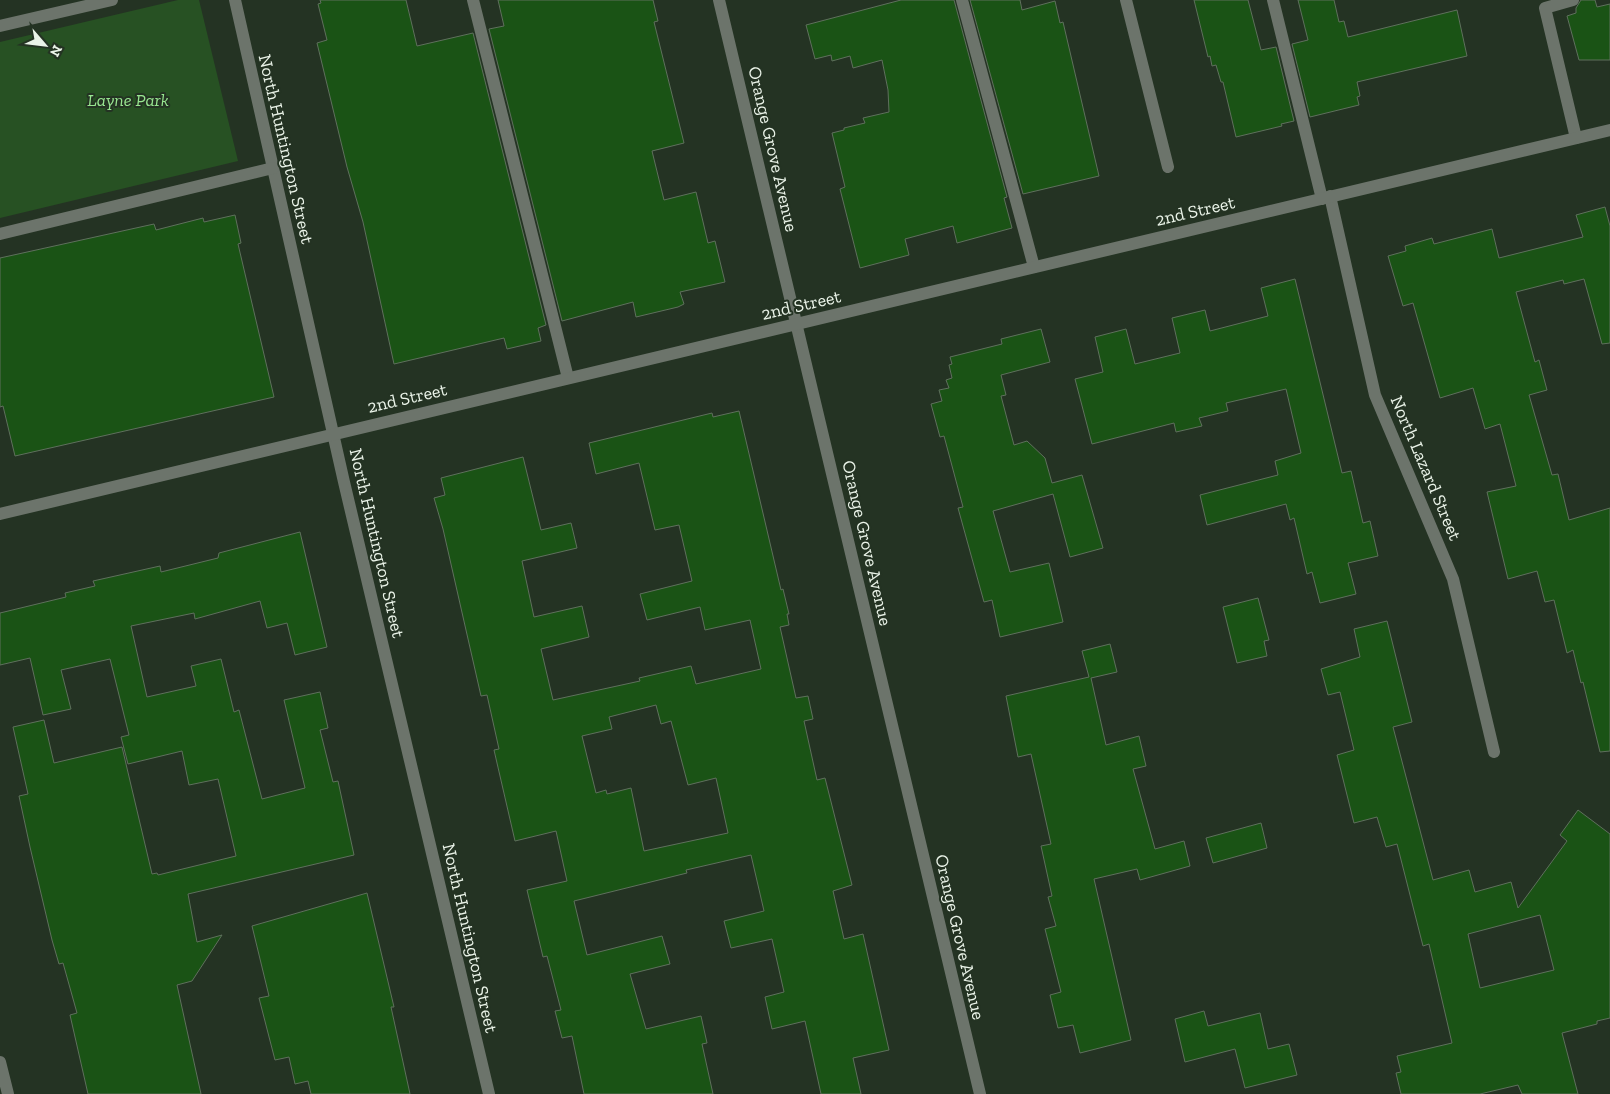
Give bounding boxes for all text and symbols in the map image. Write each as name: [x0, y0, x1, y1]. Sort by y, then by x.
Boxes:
north arrow: [20, 20, 70, 70]
text: N: [46, 42, 66, 60]
street label: North Huntington Street: [254, 52, 319, 246]
street label: Orange Grove Avenue: [743, 64, 803, 234]
park label: Layne Park: [87, 89, 169, 111]
street label: 2nd Street: [1153, 191, 1237, 231]
street label: 2nd Street: [759, 285, 843, 325]
street label: 2nd Street: [365, 378, 449, 418]
street label: North Lazard Street: [1386, 392, 1467, 544]
street label: North Huntington Street: [345, 446, 410, 640]
street label: Orange Grove Avenue: [837, 458, 897, 628]
street label: North Huntington Street: [438, 841, 503, 1035]
street label: Orange Grove Avenue: [930, 852, 990, 1022]

